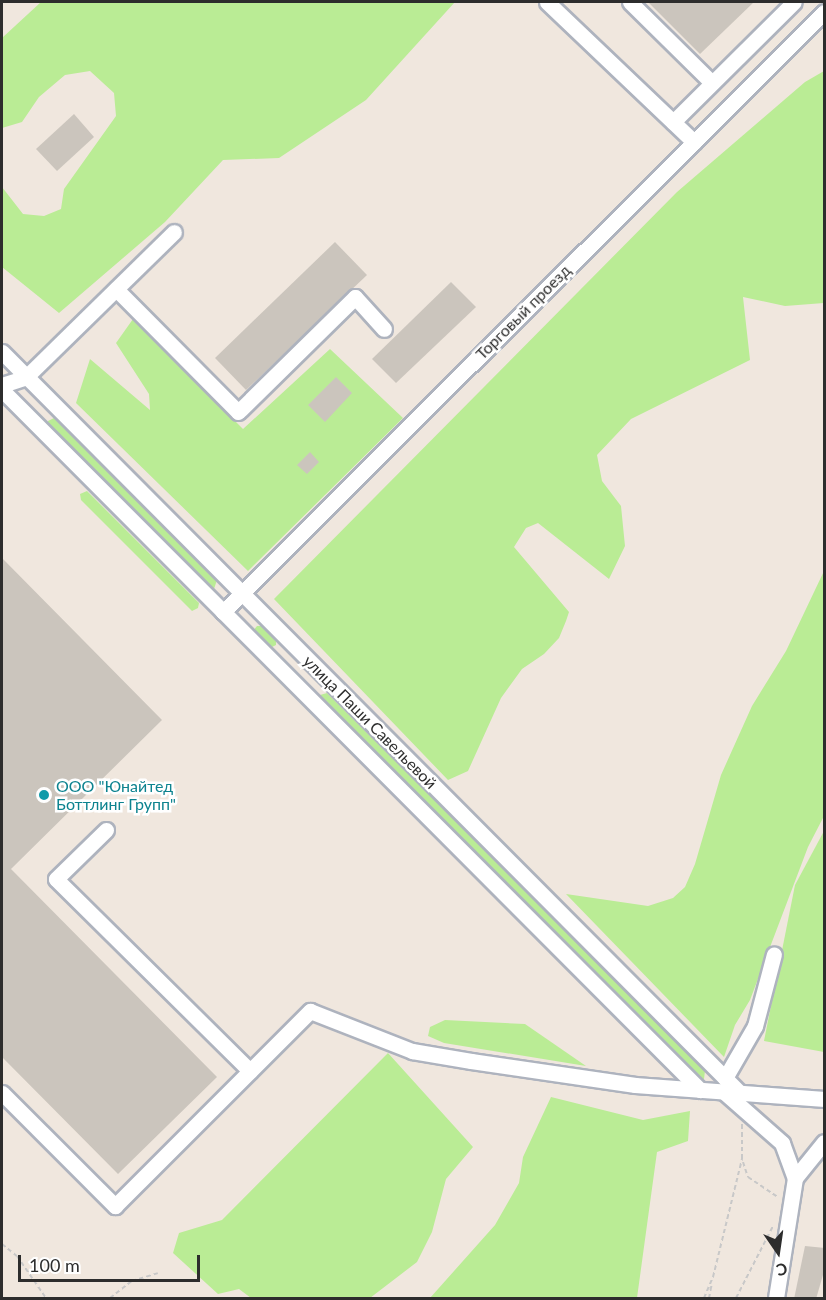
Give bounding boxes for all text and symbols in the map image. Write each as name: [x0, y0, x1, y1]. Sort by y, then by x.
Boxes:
street label: Торговый проезд: [472, 261, 574, 363]
street label: улица Паши Савельевой: [299, 651, 441, 793]
place label: ООО "Юнайтед Боттлинг Групп": [56, 776, 176, 814]
marker: ООО "Юнайтед Боттлинг Групп": [37, 788, 51, 802]
north arrow: [748, 1222, 808, 1282]
scale bar: [21, 1243, 202, 1281]
text: 100 m: [29, 1254, 80, 1276]
text: С: [775, 1260, 789, 1280]

